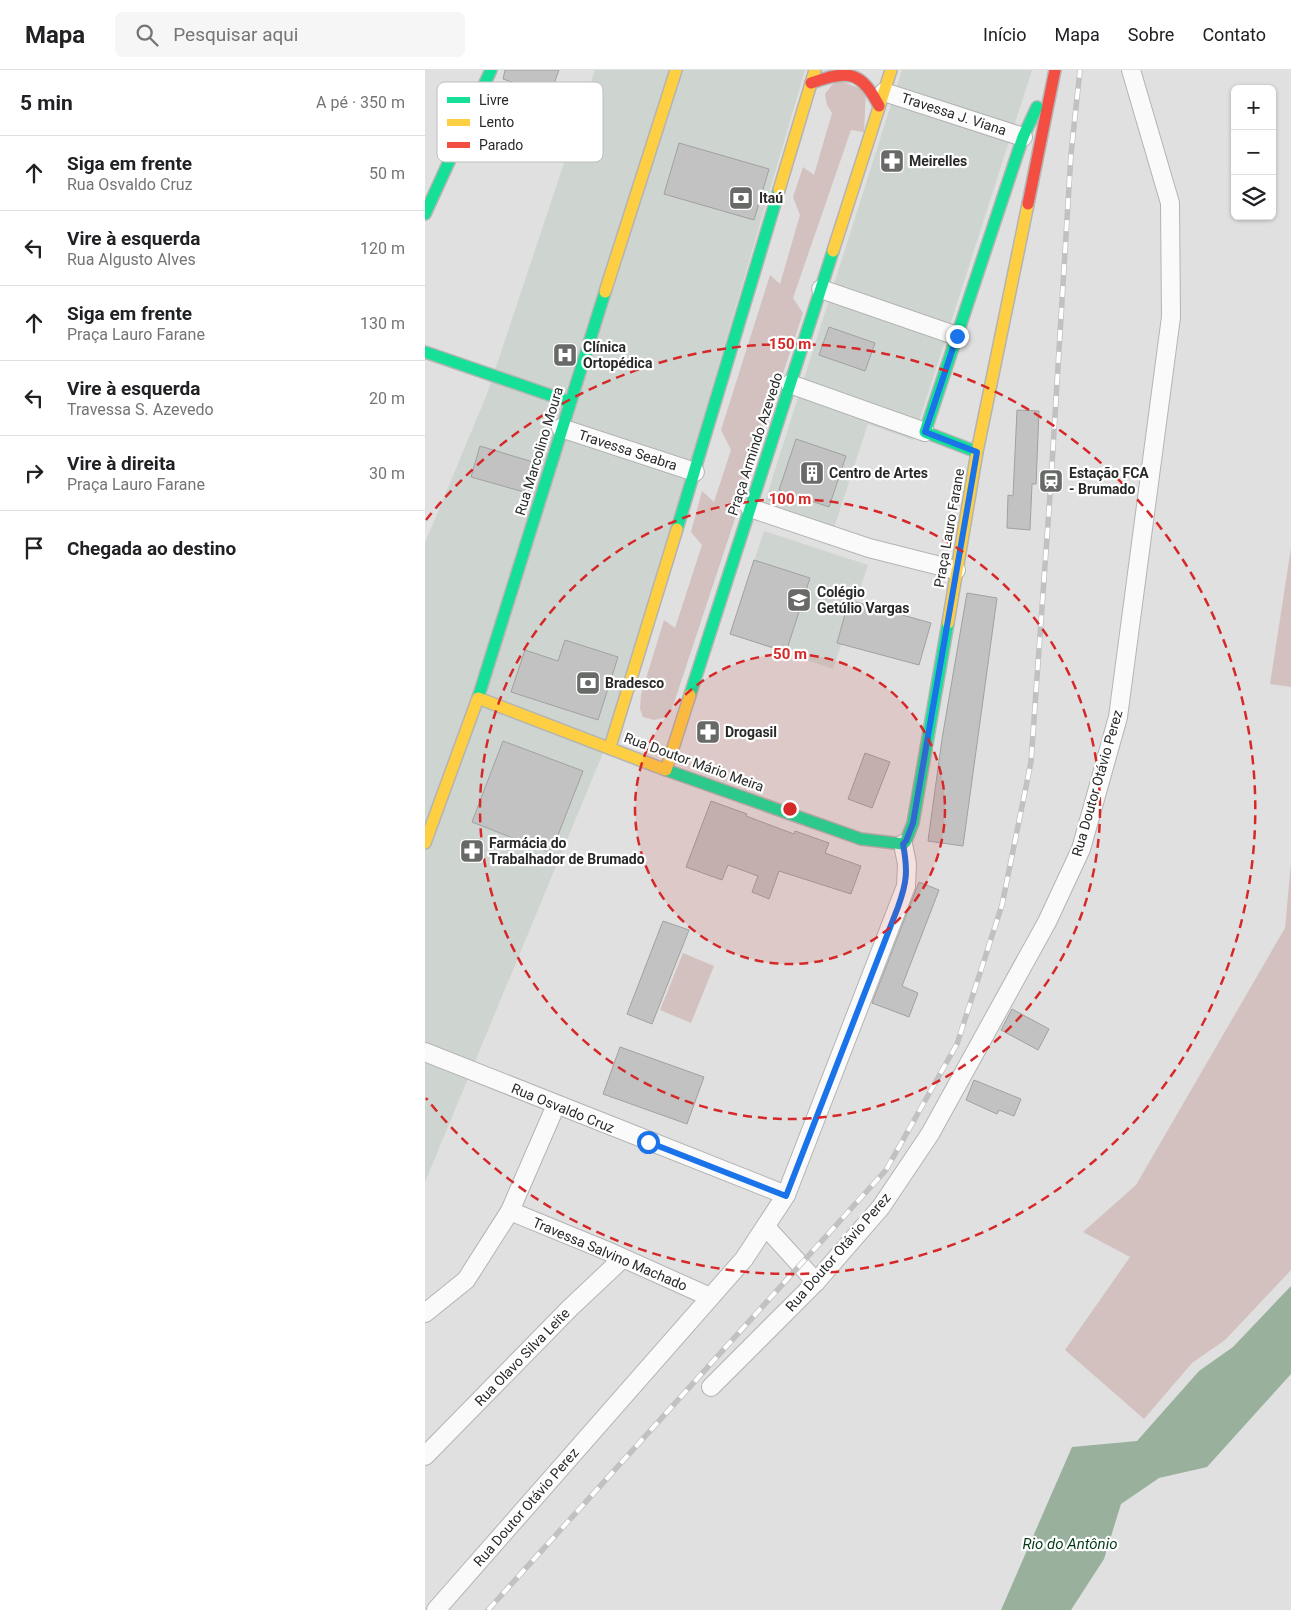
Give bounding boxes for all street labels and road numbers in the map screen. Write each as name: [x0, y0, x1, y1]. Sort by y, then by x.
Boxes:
street label: Travessa J. Viana: [899, 89, 1009, 139]
street label: Praça Armindo Azevedo: [724, 370, 786, 517]
street label: Rua Marcolino Moura: [512, 385, 566, 517]
street label: Travessa Seabra: [577, 427, 679, 473]
street label: Praça Lauro Farane: [931, 467, 967, 589]
street label: Rua Doutor Otávio Perez: [1068, 708, 1126, 858]
street label: Rua Doutor Mário Meira: [622, 729, 766, 795]
street label: Rua Osvaldo Cruz: [509, 1080, 617, 1136]
street label: Rua Doutor Otávio Perez: [782, 1190, 894, 1314]
street label: Travessa Salvino Machado: [530, 1214, 690, 1294]
street label: Rua Olavo Silva Leite: [471, 1305, 573, 1409]
street label: Rua Doutor Otávio Perez: [470, 1445, 582, 1569]

